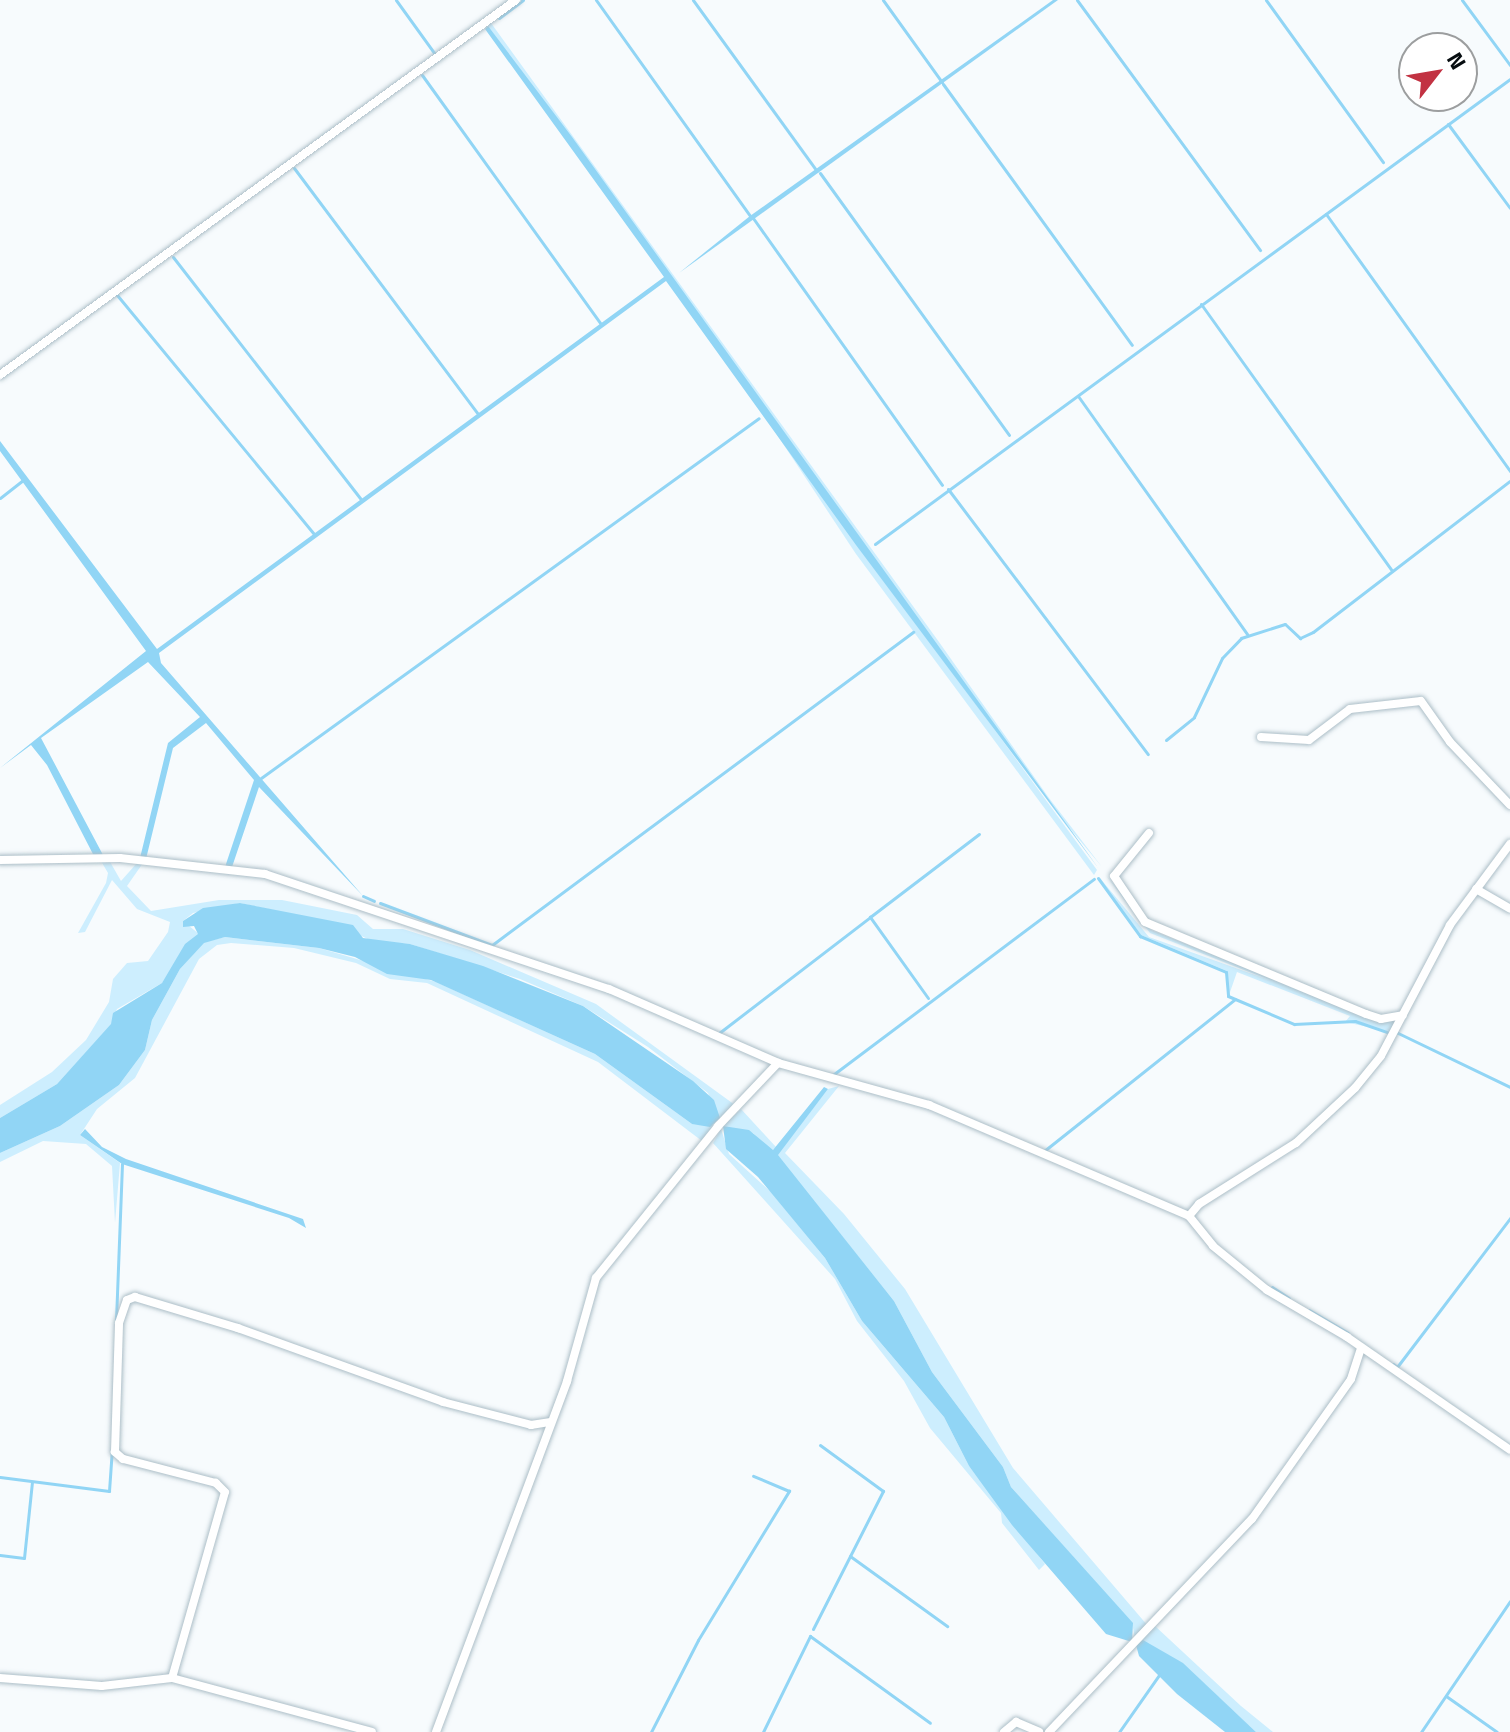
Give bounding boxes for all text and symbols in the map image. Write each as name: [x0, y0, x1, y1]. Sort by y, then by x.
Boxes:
north arrow: [1398, 32, 1478, 112]
text: N: [1438, 45, 1475, 76]

